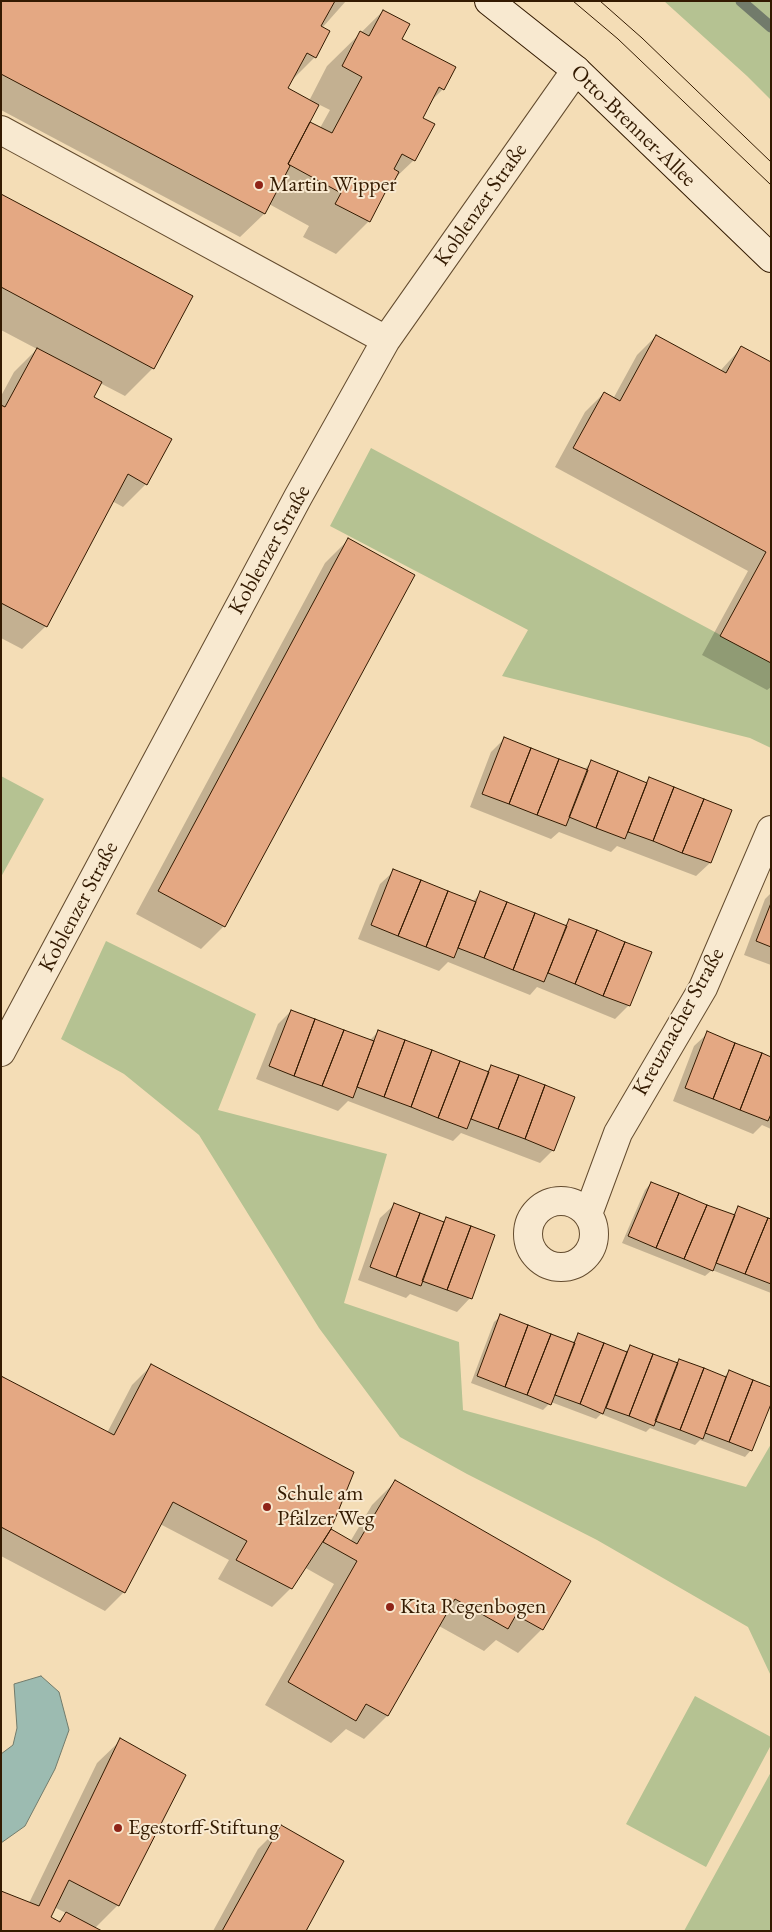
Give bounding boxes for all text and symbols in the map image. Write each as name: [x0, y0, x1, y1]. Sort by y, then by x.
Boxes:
street label: Otto-Brenner-Allee: [565, 59, 701, 193]
street label: Koblenzer Straße: [429, 138, 533, 272]
place label: Martin Wipper: [269, 172, 397, 198]
marker: Martin Wipper: [253, 179, 265, 191]
street label: Koblenzer Straße: [224, 481, 316, 619]
street label: Koblenzer Straße: [34, 837, 124, 977]
street label: Kreuznacher Straße: [628, 944, 730, 1100]
place label: Schule am Pfälzer Weg: [277, 1481, 374, 1532]
marker: Schule am Pfälzer Weg: [261, 1501, 273, 1513]
place label: Kita Regenbogen: [400, 1594, 546, 1620]
marker: Kita Regenbogen: [384, 1601, 396, 1613]
place label: Egestorff-Stiftung: [128, 1815, 279, 1841]
marker: Egestorff-Stiftung: [112, 1822, 124, 1834]

